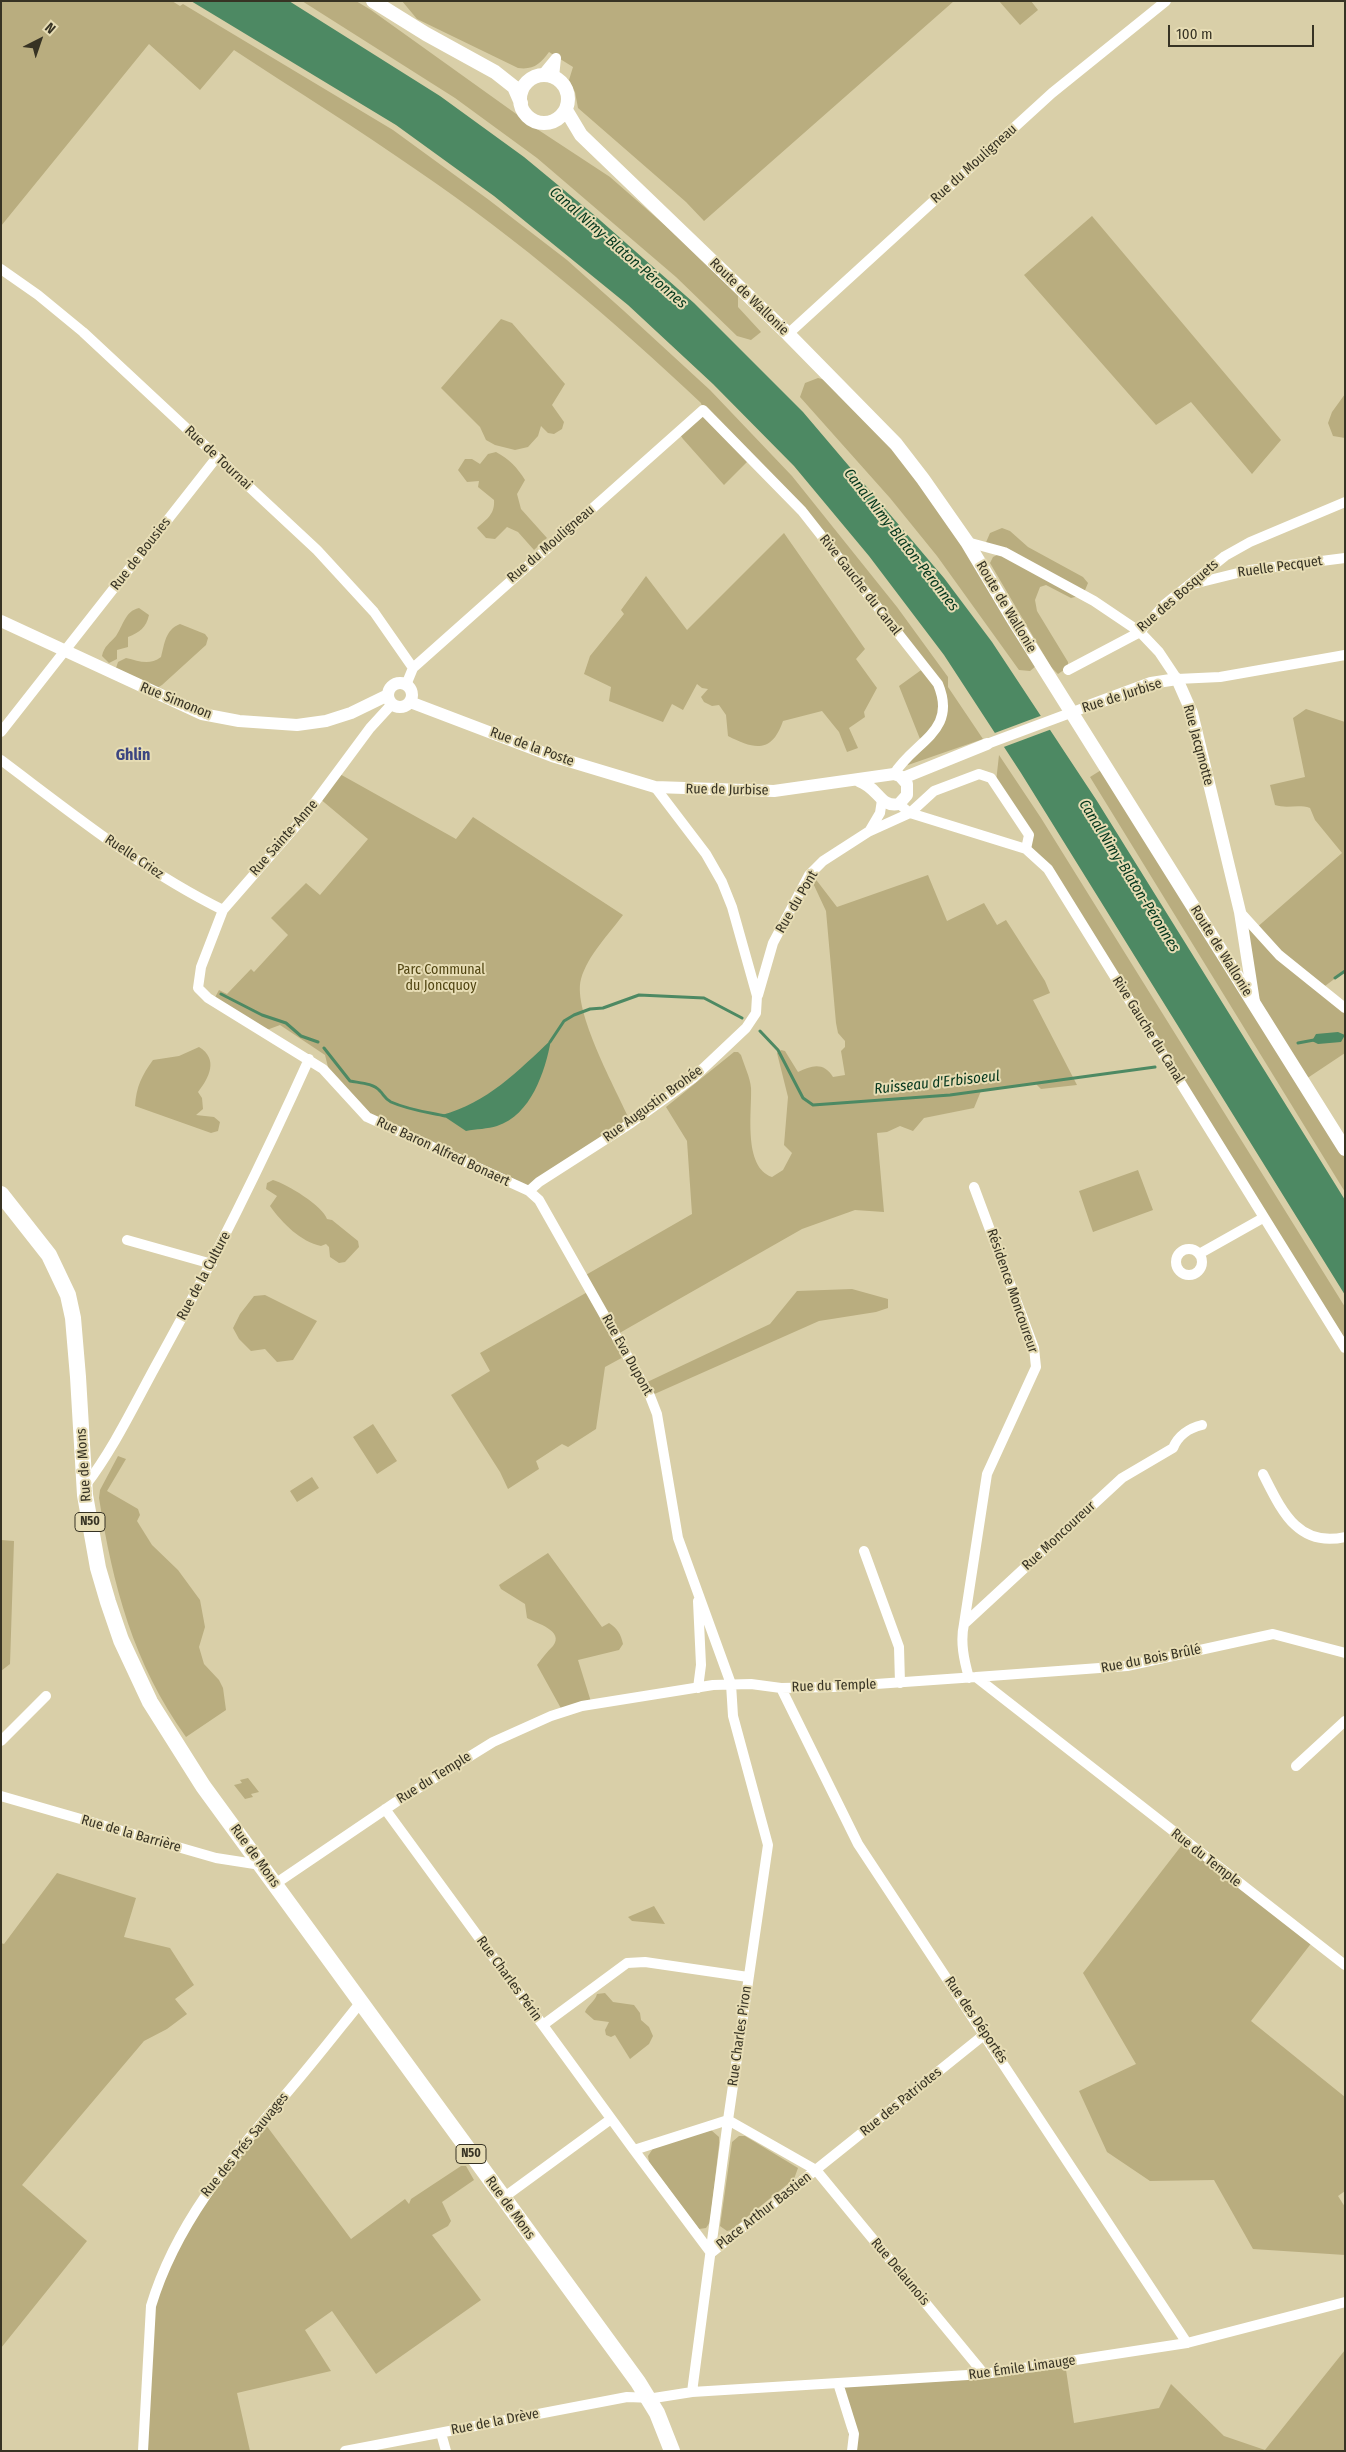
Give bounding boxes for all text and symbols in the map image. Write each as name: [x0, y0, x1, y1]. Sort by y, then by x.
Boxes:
north arrow: [15, 15, 65, 65]
scale bar: [1171, 15, 1317, 47]
text: N: [41, 19, 59, 37]
text: 100 m: [1176, 25, 1213, 43]
street label: Rue du Mouligneau: [927, 121, 1021, 207]
water label: Canal Nimy-Blaton-Péronnes: [546, 183, 690, 313]
street label: Route de Wallonie: [706, 255, 792, 339]
street label: Rue de Tournai: [181, 423, 255, 493]
water label: Canal Nimy-Blaton-Péronnes: [840, 465, 962, 615]
street label: Rue du Mouligneau: [504, 502, 598, 586]
street label: Rue de Bousies: [107, 514, 175, 594]
street label: Rive Gauche du Canal: [815, 531, 905, 639]
street label: Ruelle Pecquet: [1237, 553, 1323, 581]
street label: Rue des Bosquets: [1134, 556, 1222, 636]
street label: Route de Wallonie: [972, 558, 1040, 656]
street label: Rue de Jurbise: [1080, 675, 1164, 717]
street label: Rue Simonon: [138, 679, 214, 723]
street label: Rue Jacqmotte: [1179, 703, 1217, 787]
street label: Rue de la Poste: [488, 724, 576, 770]
district label: Ghlin: [116, 746, 150, 766]
street label: Rue de Jurbise: [685, 781, 769, 799]
street label: Rue Sainte-Anne: [246, 797, 322, 879]
water label: Canal Nimy-Blaton-Péronnes: [1075, 797, 1183, 955]
street label: Ruelle Criez: [102, 831, 166, 883]
street label: Rue du Pont: [772, 868, 822, 936]
street label: Route de Wallonie: [1186, 903, 1256, 999]
park label: Parc Communal du Joncquoy: [397, 962, 485, 994]
street label: Rive Gauche du Canal: [1108, 973, 1188, 1087]
street label: Rue Augustin Brohée: [600, 1062, 706, 1146]
water label: Ruisseau d'Erbisoeul: [873, 1067, 1001, 1099]
street label: Rue Baron Alfred Bonaert: [374, 1114, 512, 1190]
street label: Résidence Moncoureur: [983, 1227, 1041, 1355]
street label: Rue de la Culture: [174, 1229, 234, 1323]
street label: Rue Eva Dupont: [598, 1312, 656, 1398]
street label: Rue de Mons: [73, 1428, 95, 1502]
street label: Rue Moncoureur: [1019, 1498, 1099, 1574]
road number: N50: [75, 1512, 105, 1531]
street label: Rue du Bois Brûlé: [1100, 1641, 1202, 1677]
street label: Rue du Temple: [791, 1676, 877, 1696]
street label: Rue du Temple: [394, 1748, 474, 1808]
street label: Rue de la Barrière: [79, 1812, 183, 1856]
street label: Rue de Mons: [227, 1821, 283, 1891]
street label: Rue du Temple: [1167, 1825, 1245, 1891]
street label: Rue Charles Périn: [473, 1933, 545, 2025]
street label: Rue des Déportés: [941, 1973, 1011, 2067]
street label: Rue Charles Piron: [725, 1985, 755, 2087]
street label: Rue des Patriotes: [857, 2064, 945, 2140]
street label: Rue des Prés Sauvages: [198, 2089, 292, 2201]
road number: N50: [456, 2144, 486, 2164]
street label: Place Arthur Bastien: [713, 2169, 815, 2253]
street label: Rue de Mons: [482, 2173, 538, 2243]
street label: Rue Delaunois: [867, 2235, 933, 2309]
street label: Rue Émile Limauge: [968, 2352, 1076, 2384]
street label: Rue de la Drève: [450, 2405, 540, 2439]

